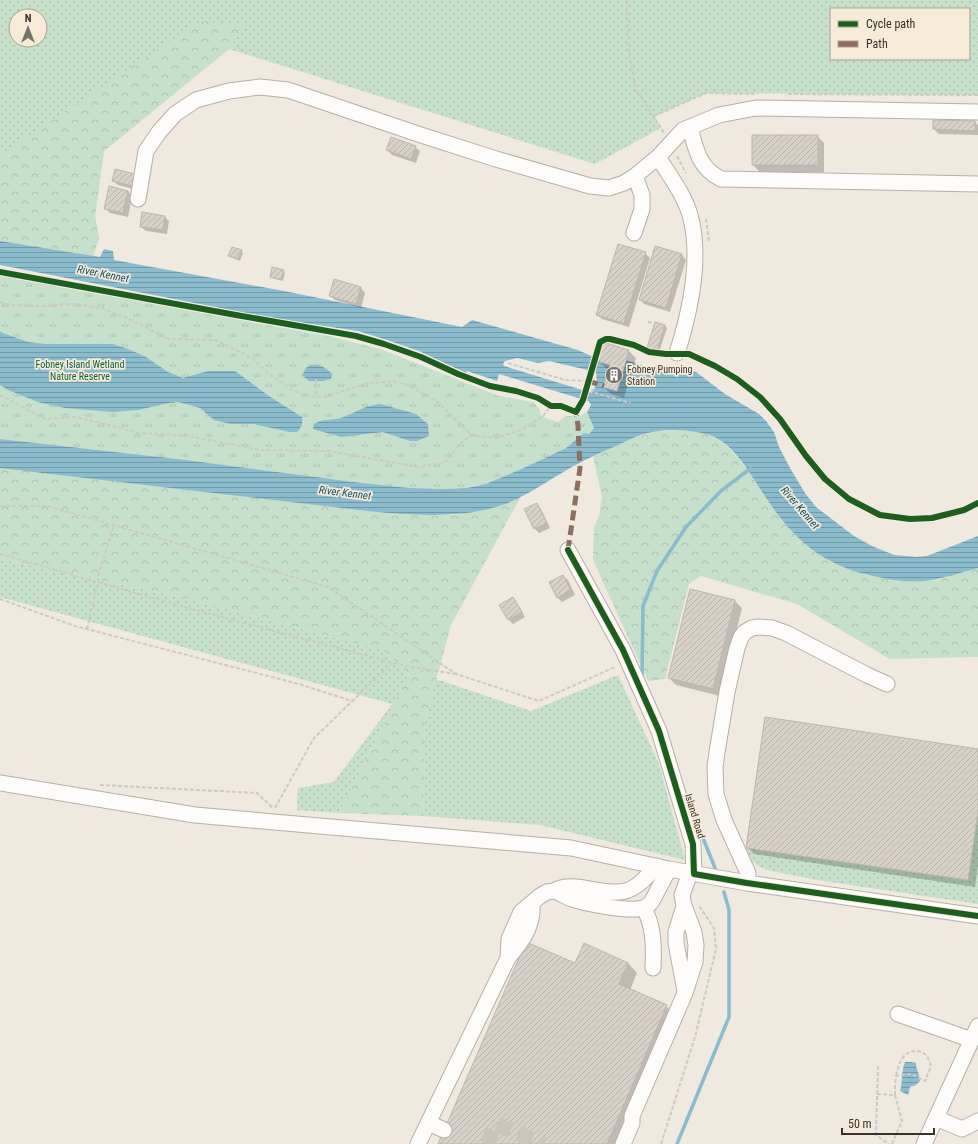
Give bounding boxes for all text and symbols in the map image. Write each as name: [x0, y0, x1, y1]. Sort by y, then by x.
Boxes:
north arrow: [8, 8, 48, 48]
legend: [830, 8, 970, 60]
text: N: [25, 12, 32, 25]
text: Cycle path: [866, 17, 916, 31]
text: Path: [866, 37, 888, 51]
water label: River Kennet: [76, 263, 131, 286]
park label: Fobney Island Wetland Nature Reserve: [36, 359, 124, 382]
place label: Fobney Pumping Station: [627, 364, 693, 387]
building icon: Fobney Pumping Station: [604, 365, 624, 385]
water label: River Kennet: [318, 483, 373, 503]
water label: River Kennet: [778, 484, 823, 533]
street label: Island Road: [683, 792, 707, 840]
scale bar: [842, 1110, 934, 1136]
text: 50 m: [848, 1117, 872, 1131]

